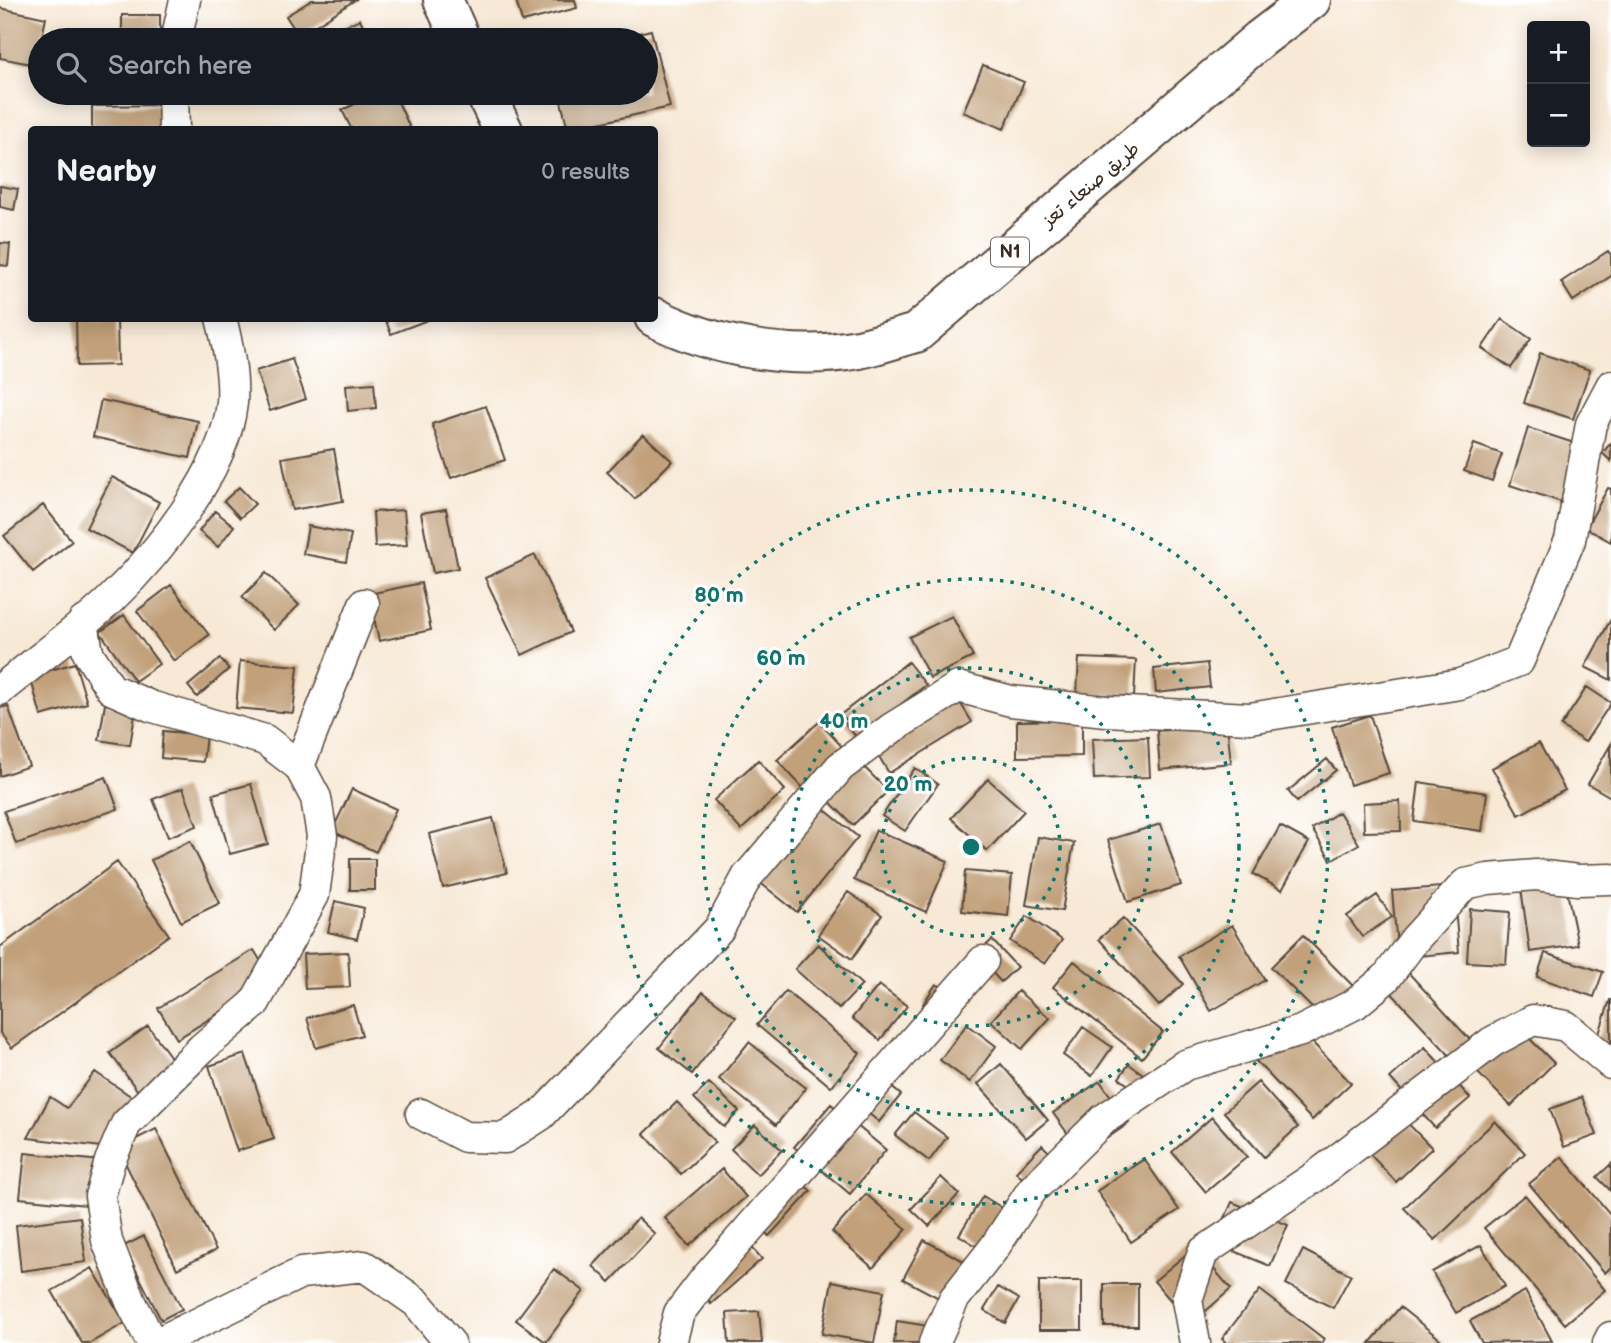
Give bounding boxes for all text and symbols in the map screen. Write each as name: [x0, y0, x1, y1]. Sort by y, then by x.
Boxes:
map controls: [1527, 21, 1590, 147]
button: +: [1527, 21, 1590, 84]
search box: [28, 28, 658, 105]
icon: search: [52, 48, 90, 86]
text: Search here: [108, 51, 252, 82]
button: −: [1527, 84, 1590, 147]
street label: طريق صنعاء تعز: [1036, 138, 1145, 234]
text: Nearby: [56, 154, 156, 190]
text: 0 results: [541, 158, 630, 186]
road number: N1: [991, 238, 1029, 266]
text: 80 m: [694, 583, 744, 608]
text: 60 m: [756, 646, 806, 671]
text: 40 m: [819, 709, 869, 734]
text: 20 m: [884, 772, 932, 797]
centre of rings: [959, 835, 983, 859]

